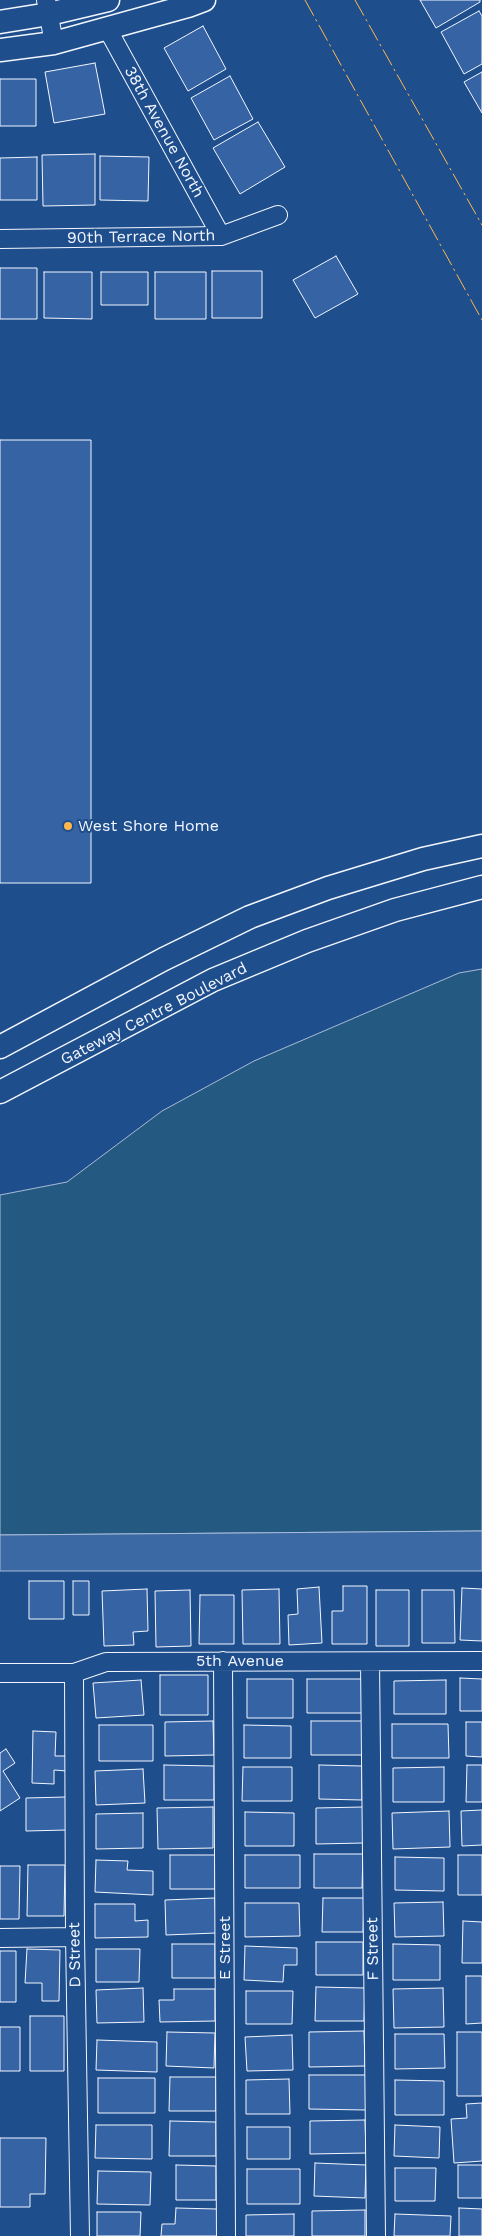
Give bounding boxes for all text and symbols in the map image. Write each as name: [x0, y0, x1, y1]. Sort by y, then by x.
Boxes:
street label: 38th Avenue North: [120, 63, 208, 201]
street label: 90th Terrace North: [67, 226, 215, 248]
place label: West Shore Home: [78, 816, 219, 836]
marker: West Shore Home: [62, 820, 74, 832]
street label: Gateway Centre Boulevard: [58, 959, 250, 1069]
street label: 5th Avenue: [196, 1651, 284, 1671]
street label: E Street: [215, 1916, 235, 1980]
street label: F Street: [363, 1917, 383, 1981]
street label: D Street: [65, 1922, 85, 1988]

